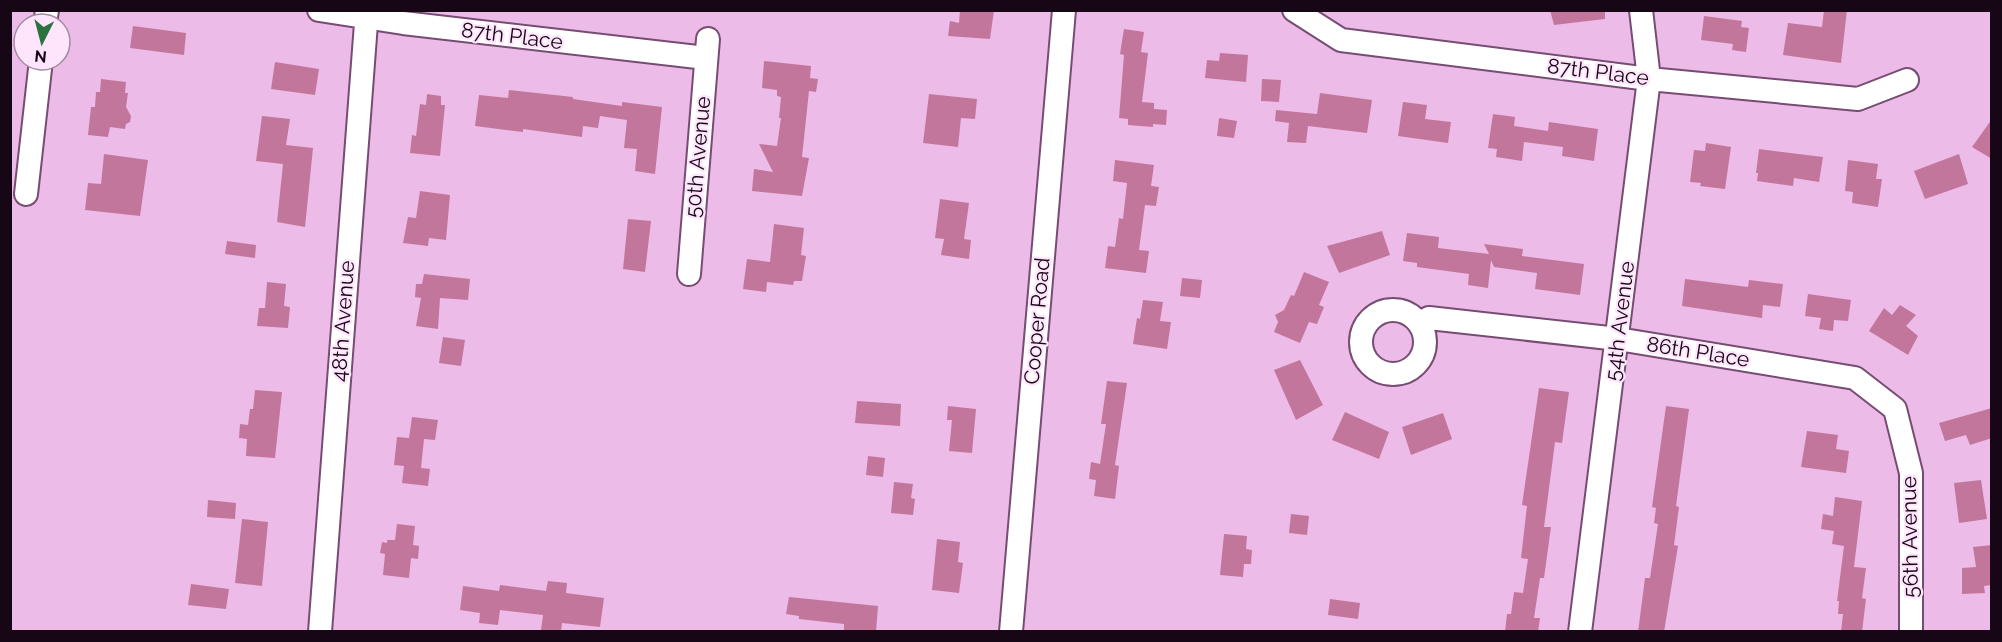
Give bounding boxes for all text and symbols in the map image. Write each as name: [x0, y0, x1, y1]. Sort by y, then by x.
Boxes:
north arrow: [12, 12, 72, 72]
street label: 87th Place: [460, 17, 564, 54]
text: N: [33, 46, 48, 67]
street label: 87th Place: [1546, 53, 1650, 90]
street label: 50th Avenue: [680, 95, 715, 219]
street label: Cooper Road: [1019, 256, 1055, 385]
street label: 48th Avenue: [326, 259, 359, 382]
street label: 54th Avenue: [1600, 260, 1639, 382]
street label: 86th Place: [1645, 331, 1751, 372]
street label: 56th Avenue: [1896, 476, 1923, 598]

